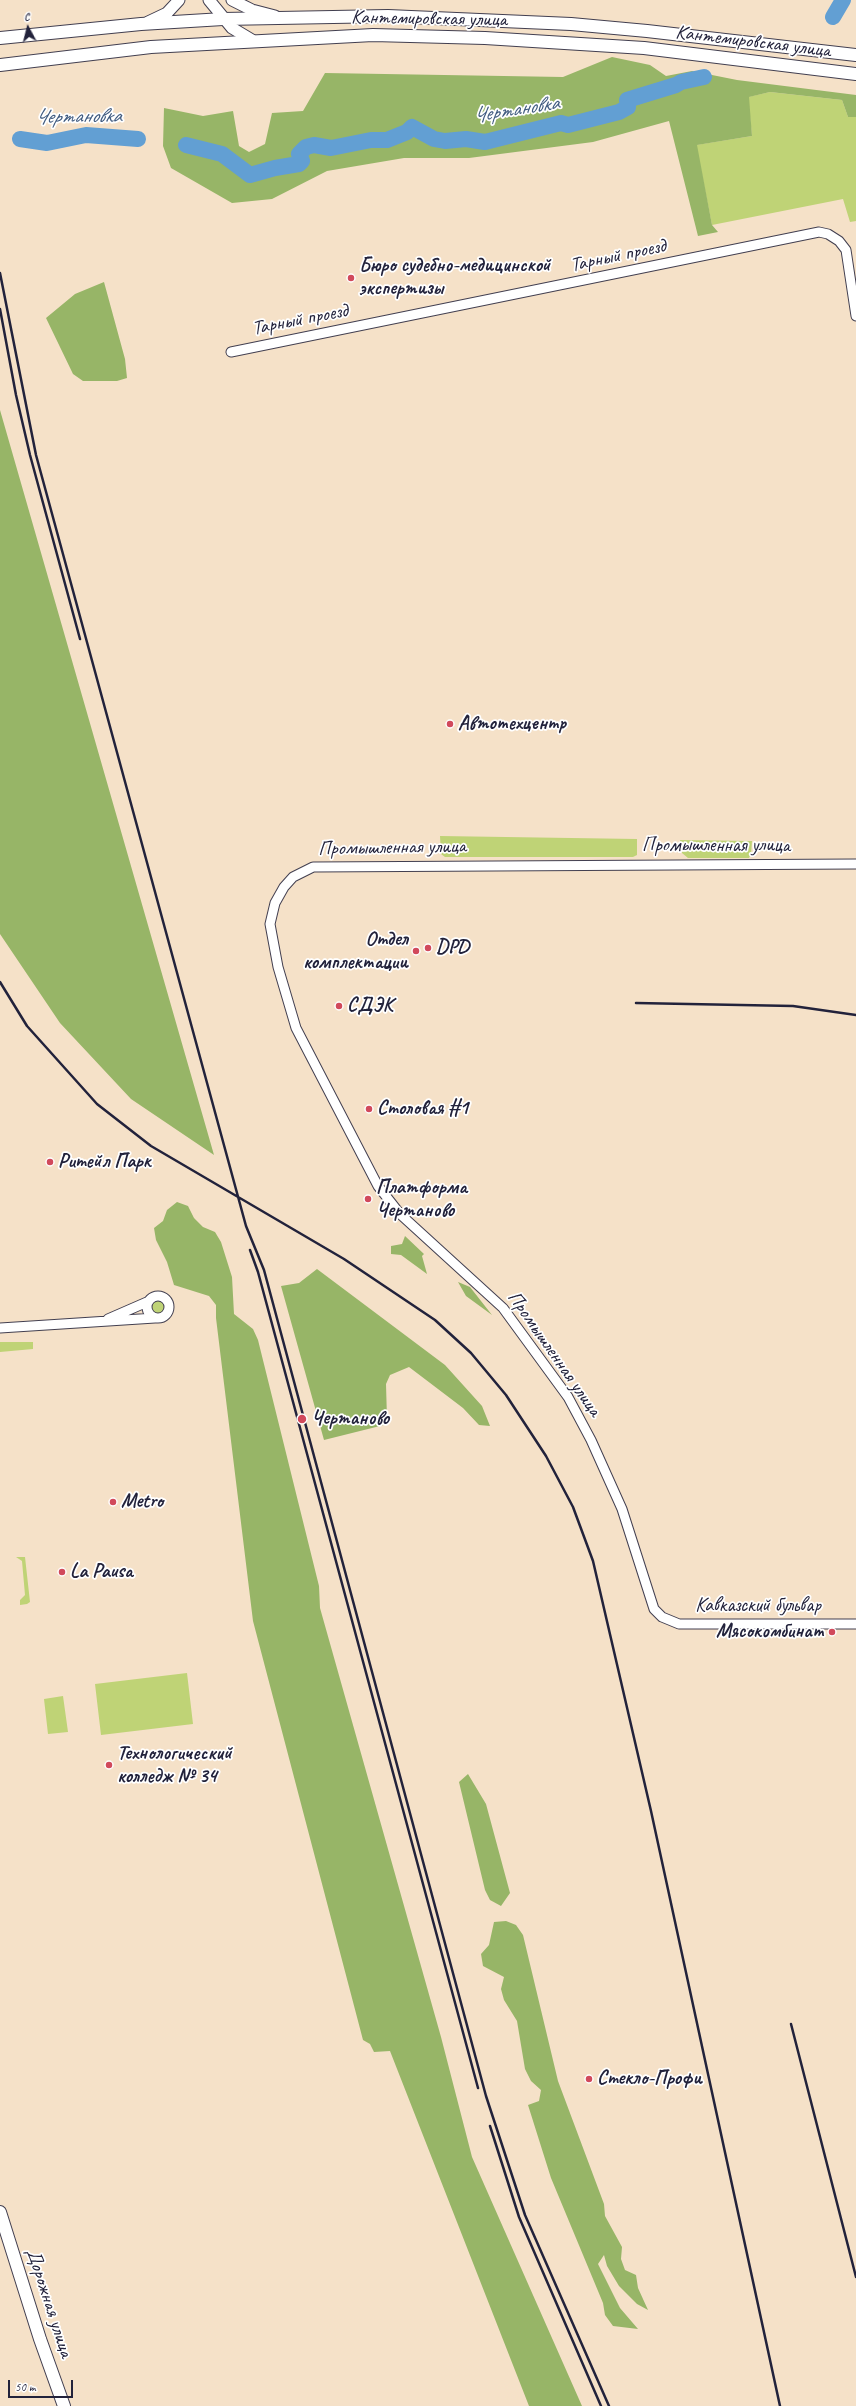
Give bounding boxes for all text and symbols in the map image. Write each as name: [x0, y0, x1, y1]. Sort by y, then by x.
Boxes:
street label: Кантемировская улица: [351, 6, 507, 32]
north arrow: [8, 8, 48, 48]
text: С: [23, 9, 30, 23]
street label: Кантемировская улица: [674, 21, 832, 63]
water label: Чертановка: [471, 91, 561, 129]
water label: Чертановка: [35, 104, 121, 130]
street label: Тарный проезд: [568, 234, 668, 278]
place label: Бюро судебно-медицинской экспертизы: [359, 254, 550, 301]
marker: Бюро судебно-медицинской экспертизы: [346, 273, 356, 283]
street label: Тарный проезд: [250, 299, 350, 341]
place label: Автотехцентр: [458, 712, 566, 736]
marker: Автотехцентр: [445, 719, 455, 729]
street label: Промышленная улица: [642, 834, 790, 858]
street label: Промышленная улица: [318, 835, 466, 861]
place label: Отдел комплектации: [303, 928, 408, 975]
place label: DPD: [436, 936, 469, 960]
marker: DPD: [423, 943, 433, 953]
marker: Отдел комплектации: [411, 946, 421, 956]
place label: СДЭК: [347, 994, 393, 1018]
marker: СДЭК: [334, 1001, 344, 1011]
place label: Столовая #1: [377, 1097, 468, 1121]
marker: Столовая #1: [364, 1104, 374, 1114]
place label: Ритейл Парк: [58, 1150, 151, 1174]
marker: Ритейл Парк: [45, 1157, 55, 1167]
place label: Платформа Чертаново: [376, 1176, 467, 1223]
marker: Платформа Чертаново: [363, 1194, 373, 1204]
street label: Промышленная улица: [502, 1287, 606, 1421]
place label: Чертаново: [311, 1407, 389, 1431]
marker: Чертаново: [296, 1413, 308, 1425]
place label: Metro: [121, 1490, 163, 1514]
marker: Metro: [108, 1497, 118, 1507]
place label: La Pausa: [70, 1560, 133, 1584]
marker: La Pausa: [57, 1567, 67, 1577]
street label: Кавказский бульвар: [695, 1594, 821, 1618]
place label: Мясокомбинат: [716, 1620, 824, 1644]
marker: Мясокомбинат: [827, 1627, 837, 1637]
place label: Технологический колледж № 34: [117, 1742, 232, 1789]
marker: Технологический колледж № 34: [104, 1760, 114, 1770]
place label: Стекло-Профи: [597, 2067, 702, 2091]
marker: Стекло-Профи: [584, 2074, 594, 2084]
street label: Дорожная улица: [20, 2245, 78, 2361]
scale bar: [10, 2372, 75, 2398]
text: 50 m: [15, 2379, 35, 2395]

